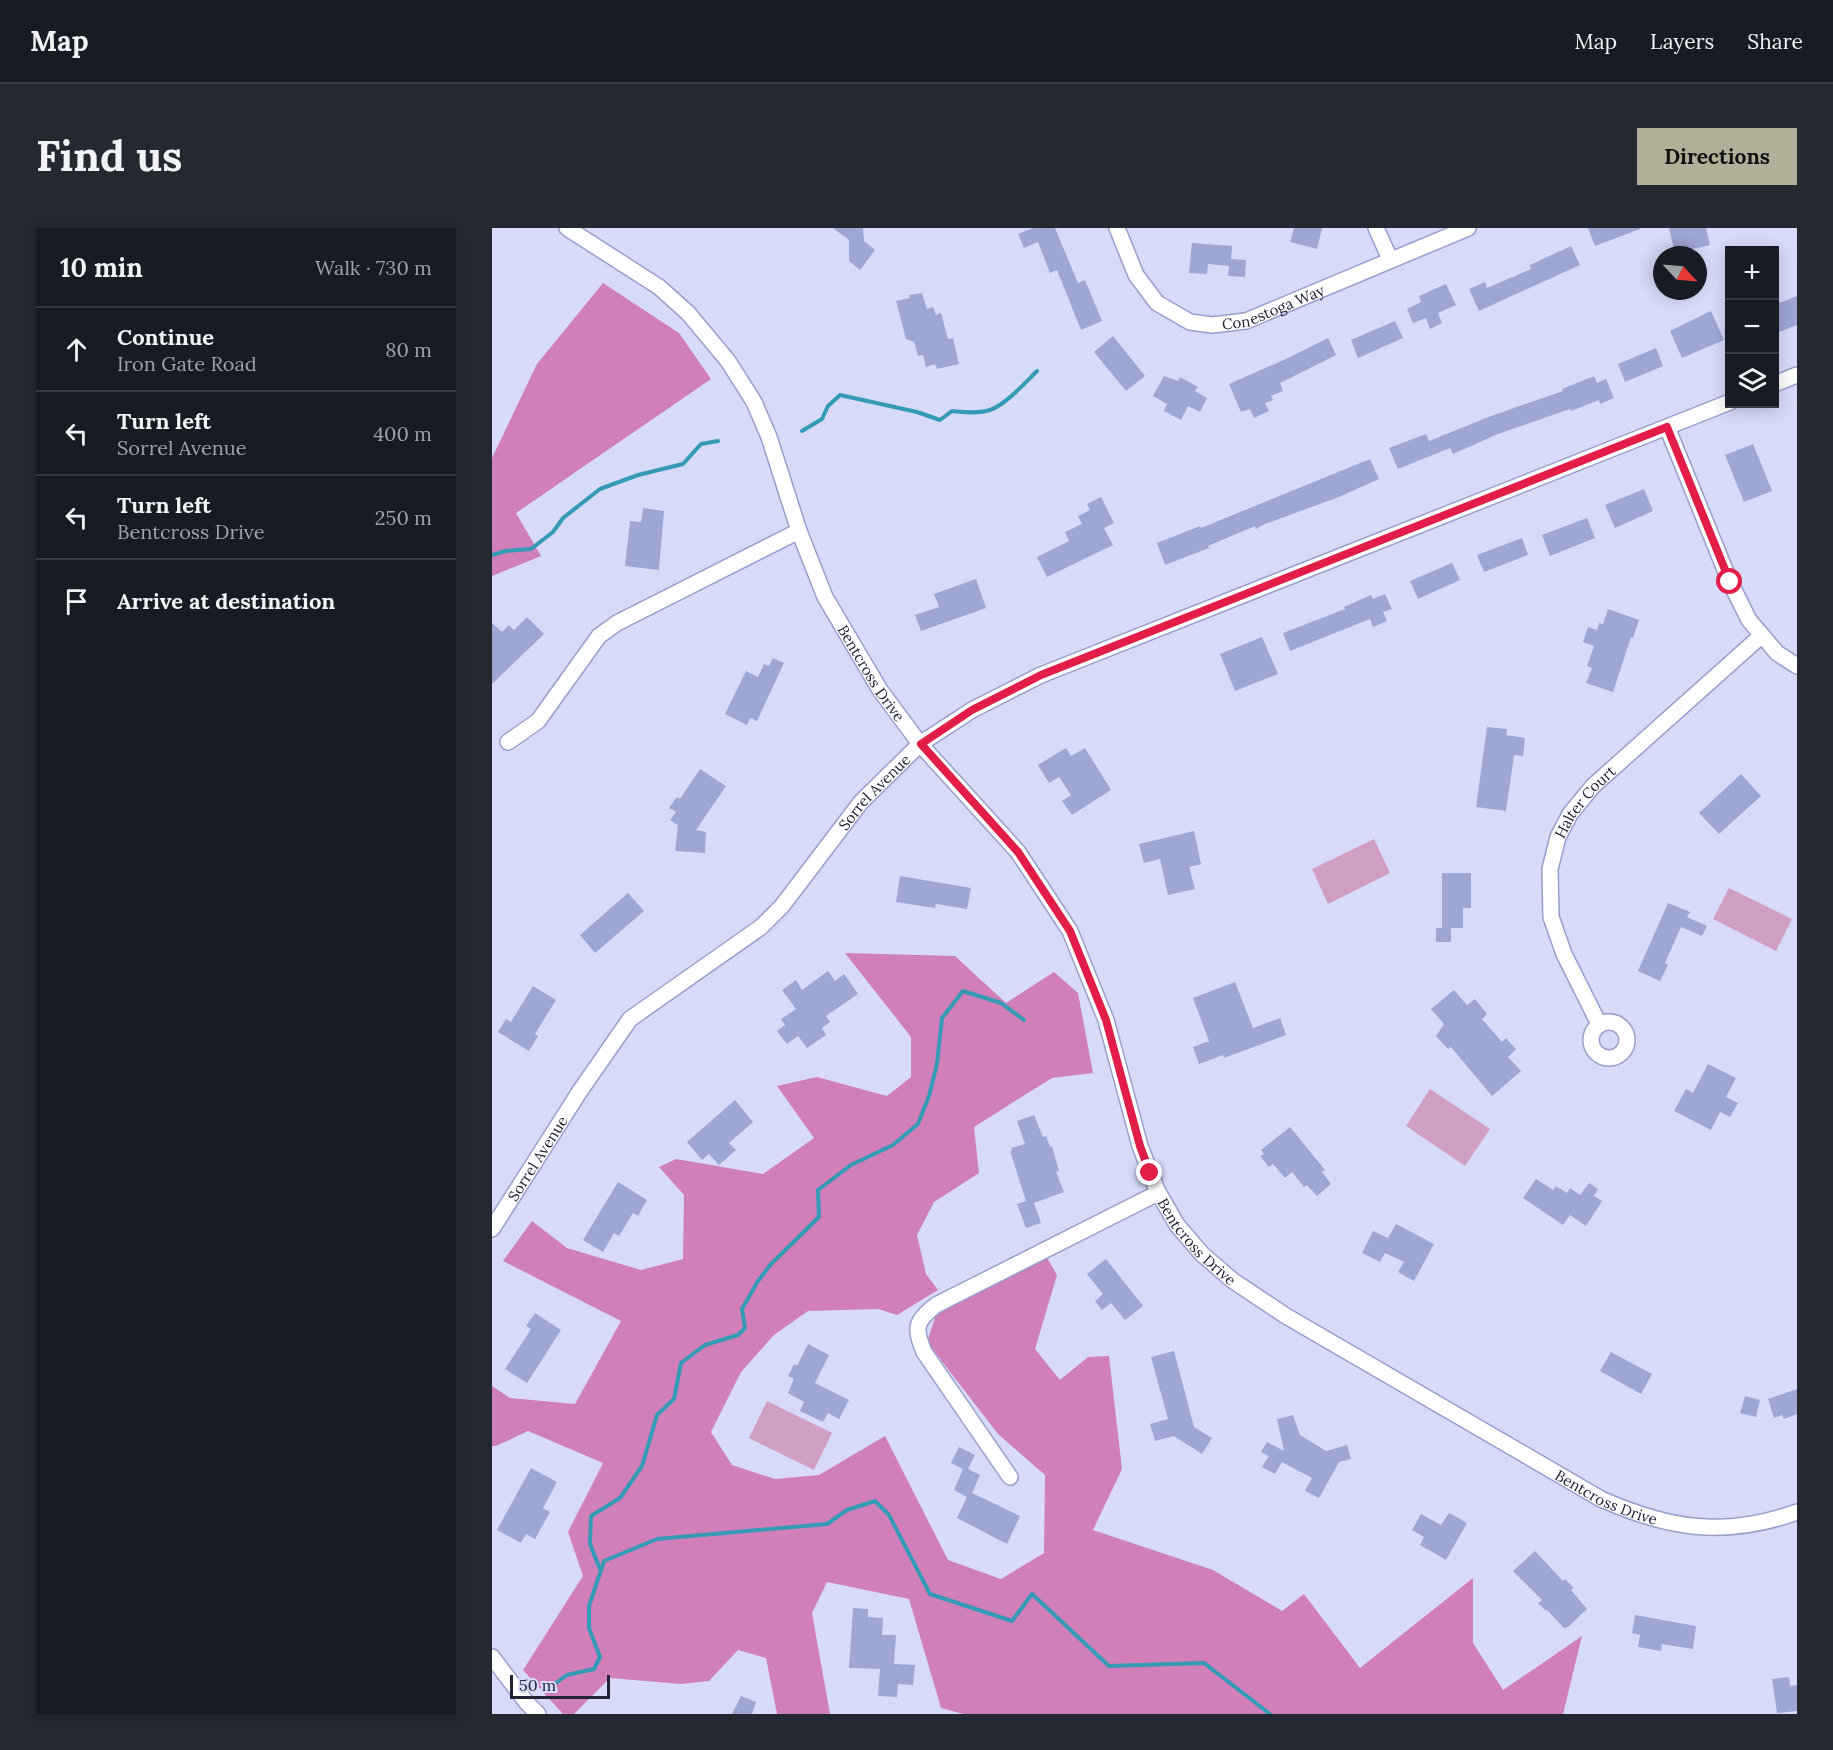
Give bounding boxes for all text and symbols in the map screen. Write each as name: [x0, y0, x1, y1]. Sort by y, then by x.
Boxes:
text: Map: [30, 23, 89, 59]
text: Map: [1574, 28, 1617, 55]
text: Layers: [1650, 28, 1714, 55]
text: Share: [1747, 28, 1803, 55]
button: Directions: [1637, 128, 1797, 185]
text: Find us: [36, 129, 182, 183]
north arrow: [1653, 246, 1707, 300]
map controls: [1725, 246, 1779, 408]
button: +: [1725, 246, 1779, 300]
text: 10 min: [60, 251, 143, 284]
text: Walk · 730 m: [315, 255, 432, 280]
street label: Conestoga Way: [1221, 280, 1327, 333]
button: −: [1725, 300, 1779, 354]
text: Continue: [117, 323, 214, 351]
icon: ahead: [60, 333, 93, 366]
text: 80 m: [385, 337, 432, 362]
text: Iron Gate Road: [117, 351, 257, 376]
button: layers: [1725, 354, 1779, 408]
text: Turn left: [117, 407, 211, 435]
icon: left: [60, 417, 93, 450]
text: 400 m: [373, 421, 432, 446]
text: Sorrel Avenue: [117, 435, 247, 460]
text: Turn left: [117, 491, 211, 519]
icon: left: [60, 501, 93, 534]
text: 250 m: [375, 505, 432, 530]
text: Bentcross Drive: [117, 519, 265, 544]
route start: [1716, 568, 1742, 594]
icon: arrive: [60, 585, 93, 618]
text: Arrive at destination: [117, 587, 335, 615]
street label: Bentcross Drive: [834, 621, 909, 725]
street label: Sorrel Avenue: [834, 750, 914, 834]
street label: Halter Court: [1550, 761, 1619, 841]
street label: Sorrel Avenue: [503, 1112, 571, 1204]
route end: [1136, 1159, 1162, 1185]
street label: Bentcross Drive: [1154, 1194, 1240, 1289]
street label: Bentcross Drive: [1552, 1465, 1660, 1528]
scale bar: [510, 1672, 610, 1700]
text: 50 m: [519, 1675, 556, 1695]

